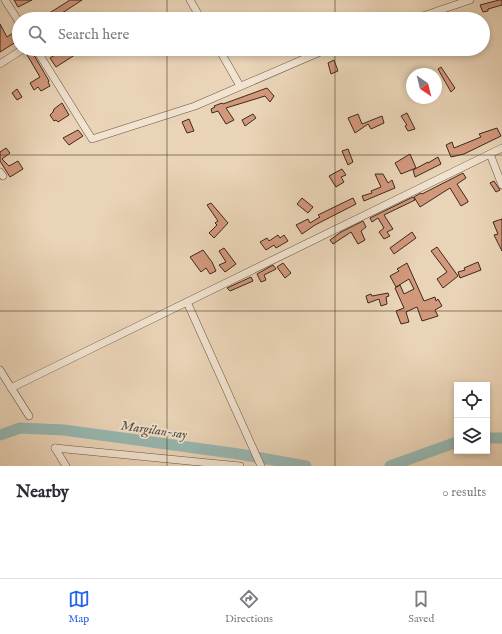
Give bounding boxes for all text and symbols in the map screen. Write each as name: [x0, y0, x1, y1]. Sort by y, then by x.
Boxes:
search box: [12, 12, 490, 56]
icon: search: [26, 23, 48, 45]
text: Search here: [58, 25, 129, 44]
north arrow: [406, 68, 442, 104]
map controls: [454, 382, 490, 454]
button: locate: [454, 382, 490, 418]
water label: Margilan-say: [119, 417, 188, 445]
button: layers: [454, 418, 490, 454]
text: Nearby: [16, 482, 69, 503]
text: 0 results: [442, 484, 486, 501]
tab: Map: [68, 588, 90, 626]
tab: Directions: [225, 588, 273, 626]
tab: Saved: [408, 588, 434, 626]

